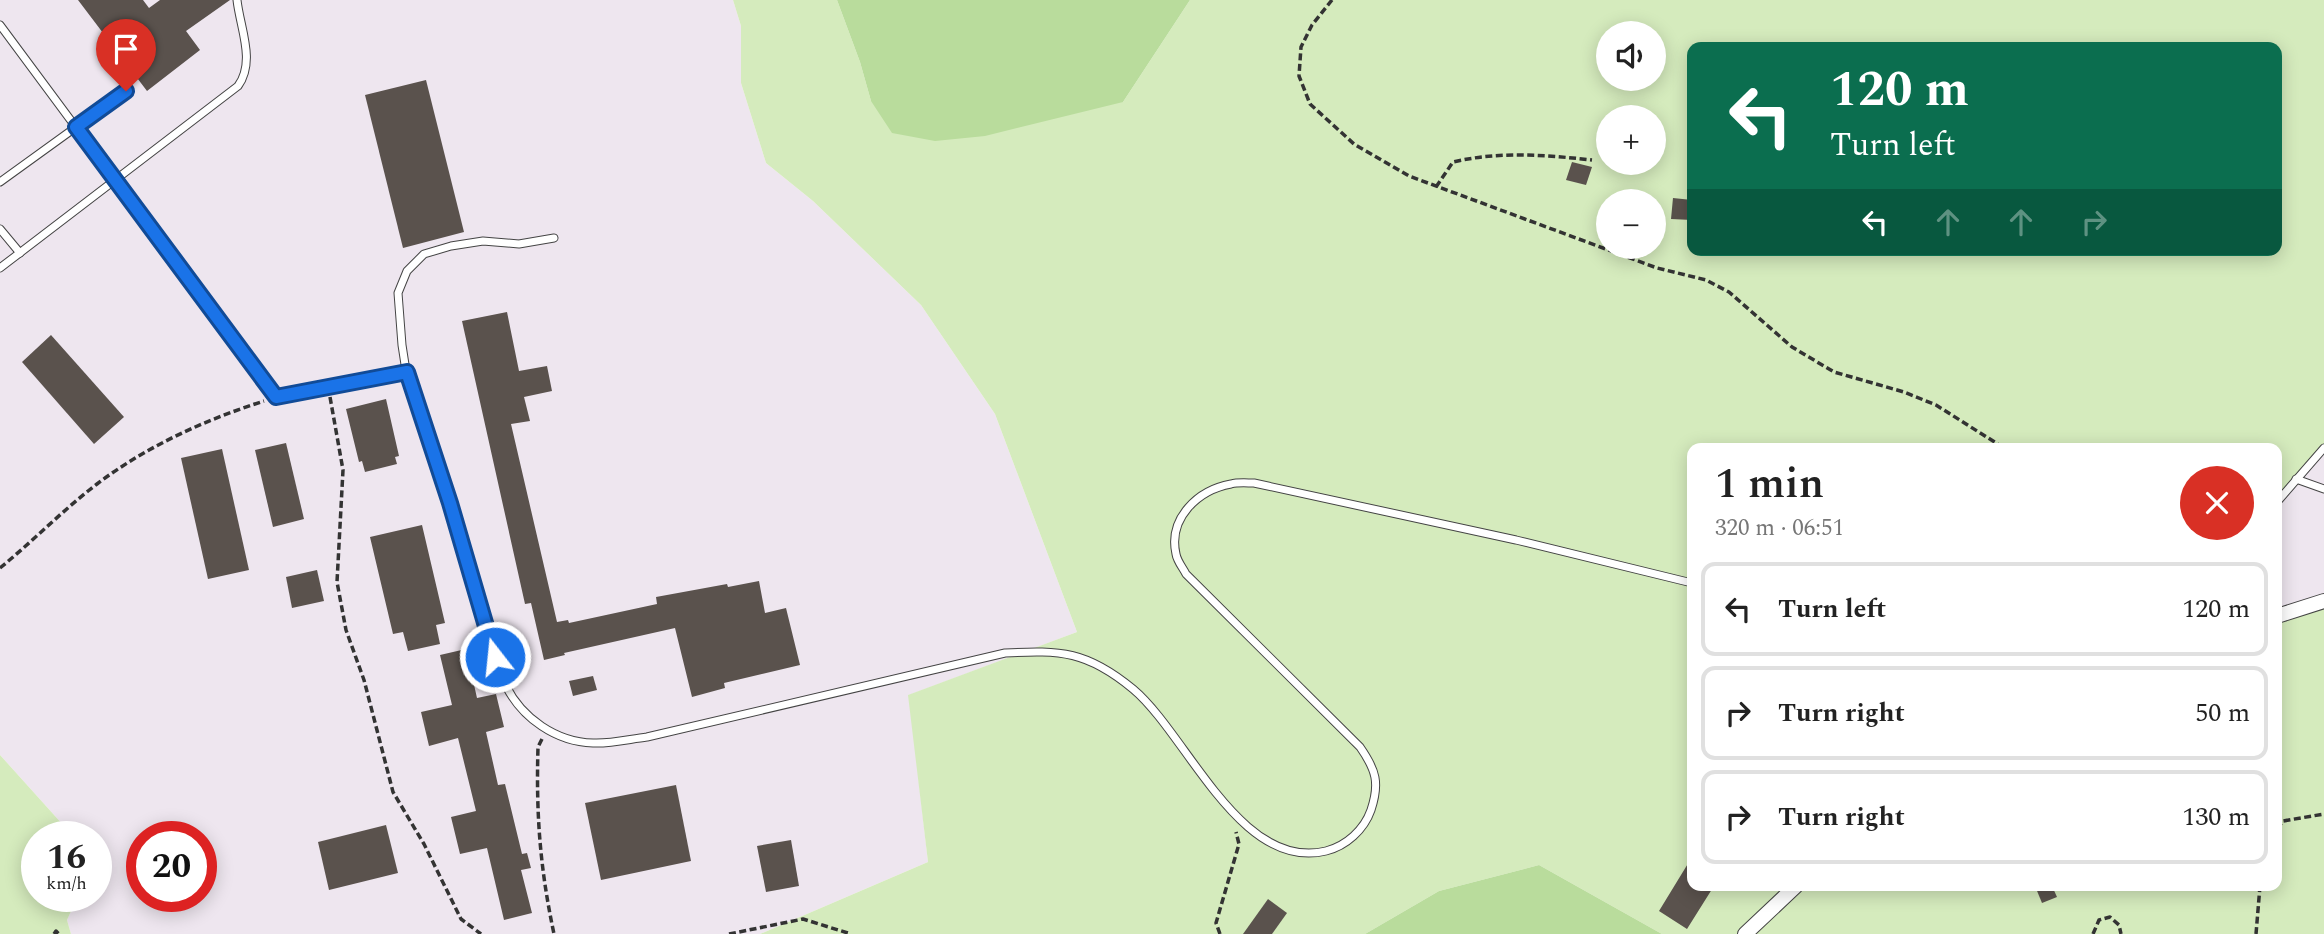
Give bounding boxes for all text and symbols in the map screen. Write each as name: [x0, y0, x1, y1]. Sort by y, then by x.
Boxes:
pin: [96, 19, 156, 91]
map controls: [1596, 21, 1666, 259]
button: sound: [1596, 21, 1666, 91]
icon: arrive: [107, 30, 145, 68]
text: 120 m: [1830, 53, 1969, 128]
icon: left: [1715, 70, 1806, 161]
button: +: [1596, 105, 1666, 175]
text: Turn left: [1830, 121, 1956, 170]
button: −: [1596, 189, 1666, 259]
icon: left: [1856, 203, 1894, 241]
icon: ahead: [1929, 203, 1967, 241]
icon: ahead: [2002, 203, 2040, 241]
icon: right: [2075, 203, 2113, 241]
text: 1 min: [1715, 453, 1824, 516]
button: close: [2180, 466, 2254, 540]
text: 320 m · 06:51: [1715, 511, 1844, 546]
text: Turn left: [1778, 589, 1886, 629]
text: 120 m: [2182, 589, 2250, 629]
icon: left: [1719, 590, 1757, 628]
position arrow: [458, 620, 532, 694]
text: Turn right: [1778, 693, 1905, 733]
text: 50 m: [2195, 693, 2250, 733]
icon: right: [1719, 694, 1757, 732]
text: Turn right: [1778, 797, 1905, 837]
text: 130 m: [2182, 797, 2250, 837]
icon: right: [1719, 798, 1757, 836]
speed limit sign: 20: [126, 821, 217, 912]
text: 16: [47, 831, 86, 884]
text: km/h: [46, 870, 87, 897]

